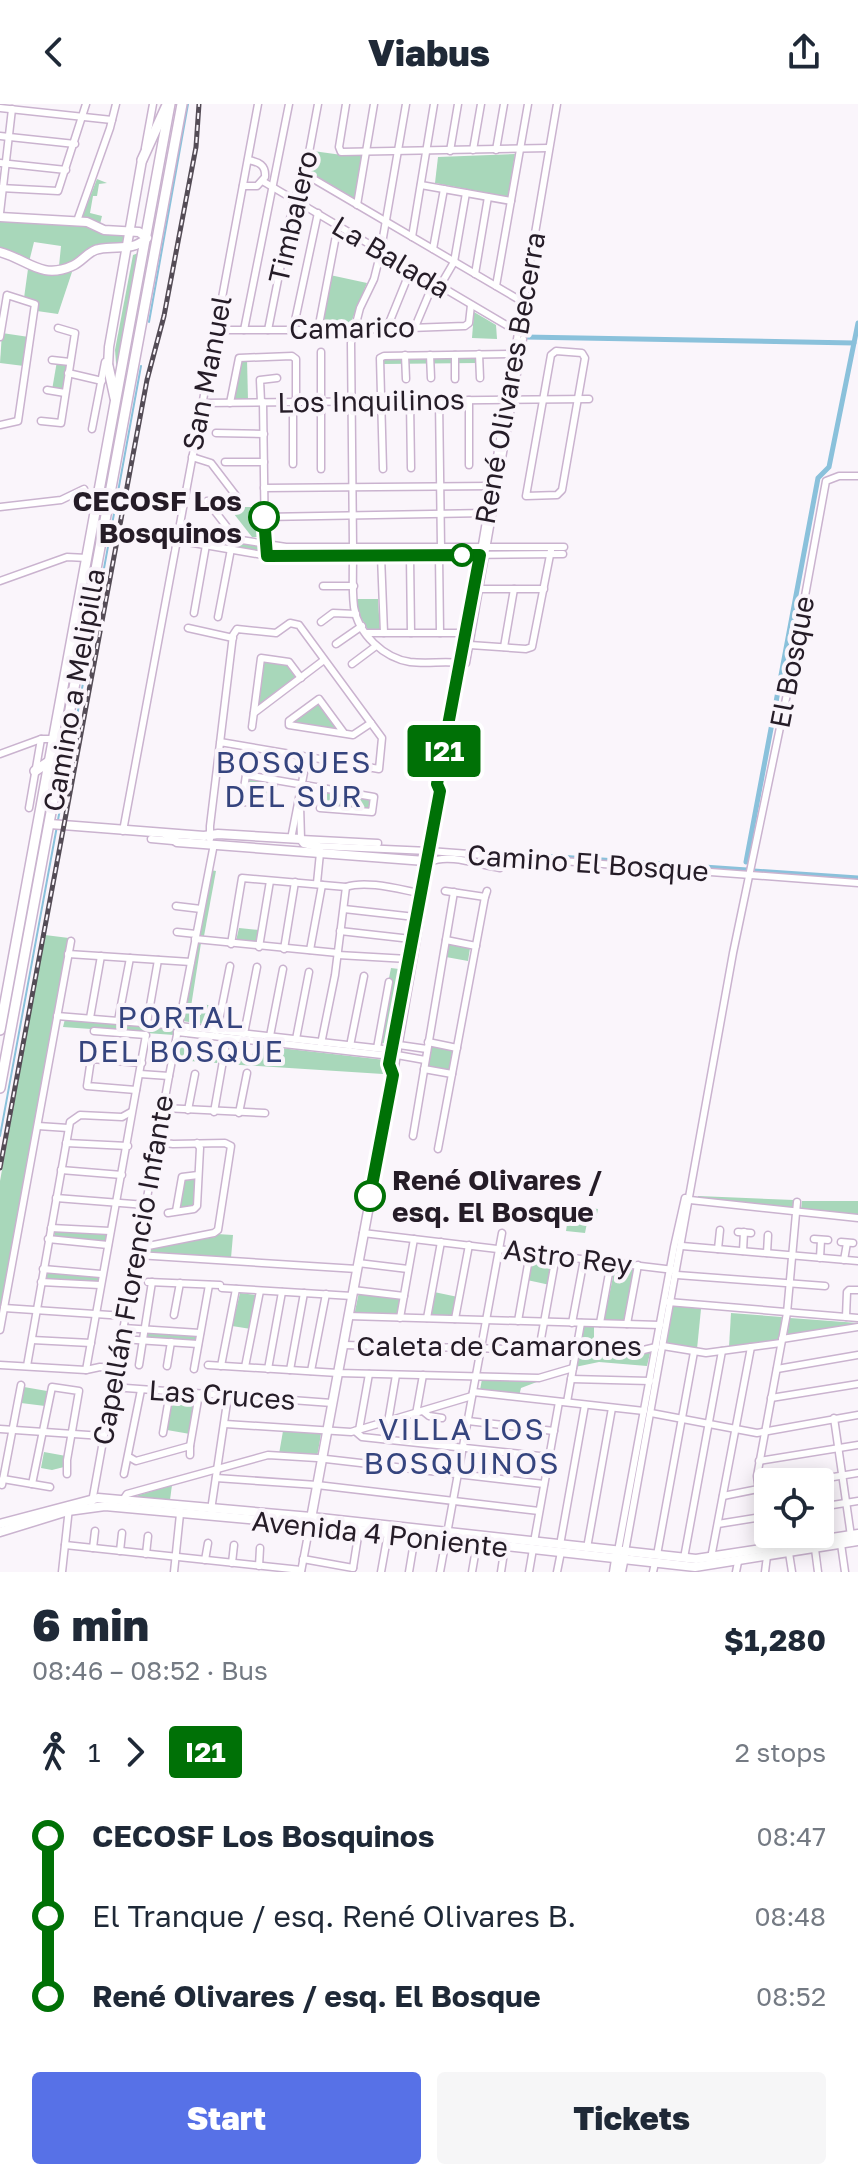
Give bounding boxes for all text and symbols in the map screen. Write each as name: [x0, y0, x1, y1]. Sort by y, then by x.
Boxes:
icon: back: [32, 30, 76, 74]
icon: share: [782, 30, 826, 74]
text: Viabus: [368, 31, 490, 74]
street label: Timbalero: [261, 147, 324, 286]
street label: La Balada: [326, 209, 456, 305]
street label: René Olivares Becerra: [468, 229, 551, 526]
street label: San Manuel: [175, 293, 238, 453]
street label: Camarico: [289, 310, 415, 345]
street label: Los Inquilinos: [277, 382, 465, 419]
place label: CECOSF Los Bosquinos: [72, 484, 242, 549]
marker: CECOSF Los Bosquinos: [249, 502, 279, 532]
unlabelled marker: [451, 544, 473, 566]
street label: Camino a Melipilla: [36, 566, 111, 814]
street label: El Bosque: [763, 593, 820, 731]
line badge: I21: [398, 725, 490, 777]
text: I21: [423, 734, 465, 767]
district label: BOSQUES DEL SUR: [216, 744, 372, 814]
street label: Camino El Bosque: [466, 838, 710, 887]
district label: PORTAL DEL BOSQUE: [77, 999, 285, 1069]
street label: Capellán Florencio Infante: [85, 1092, 180, 1448]
place label: René Olivares / esq. El Bosque: [392, 1163, 602, 1228]
marker: René Olivares / esq. El Bosque: [355, 1181, 385, 1211]
street label: Astro Rey: [502, 1232, 635, 1281]
street label: Caleta de Camarones: [356, 1329, 642, 1362]
street label: Las Cruces: [147, 1373, 297, 1416]
district label: VILLA LOS BOSQUINOS: [363, 1411, 561, 1481]
map controls: [754, 1468, 834, 1548]
button: locate: [754, 1468, 834, 1548]
street label: Avenida 4 Poniente: [250, 1504, 510, 1563]
text: 6 min: [32, 1598, 149, 1651]
text: $1,280: [724, 1622, 826, 1658]
text: 08:46 – 08:52 · Bus: [32, 1655, 268, 1686]
icon: walk: [32, 1730, 76, 1774]
icon: forward: [113, 1730, 157, 1774]
text: I21: [185, 1735, 226, 1768]
text: 1: [88, 1737, 101, 1768]
text: 2 stops: [735, 1737, 826, 1768]
text: CECOSF Los Bosquinos: [92, 1818, 435, 1854]
text: 08:47: [757, 1821, 826, 1852]
text: El Tranque / esq. René Olivares B.: [92, 1898, 576, 1934]
text: 08:48: [754, 1901, 826, 1932]
text: René Olivares / esq. El Bosque: [92, 1978, 541, 2014]
text: 08:52: [756, 1981, 826, 2012]
button: Start: [32, 2072, 421, 2164]
button: Tickets: [437, 2072, 826, 2164]

